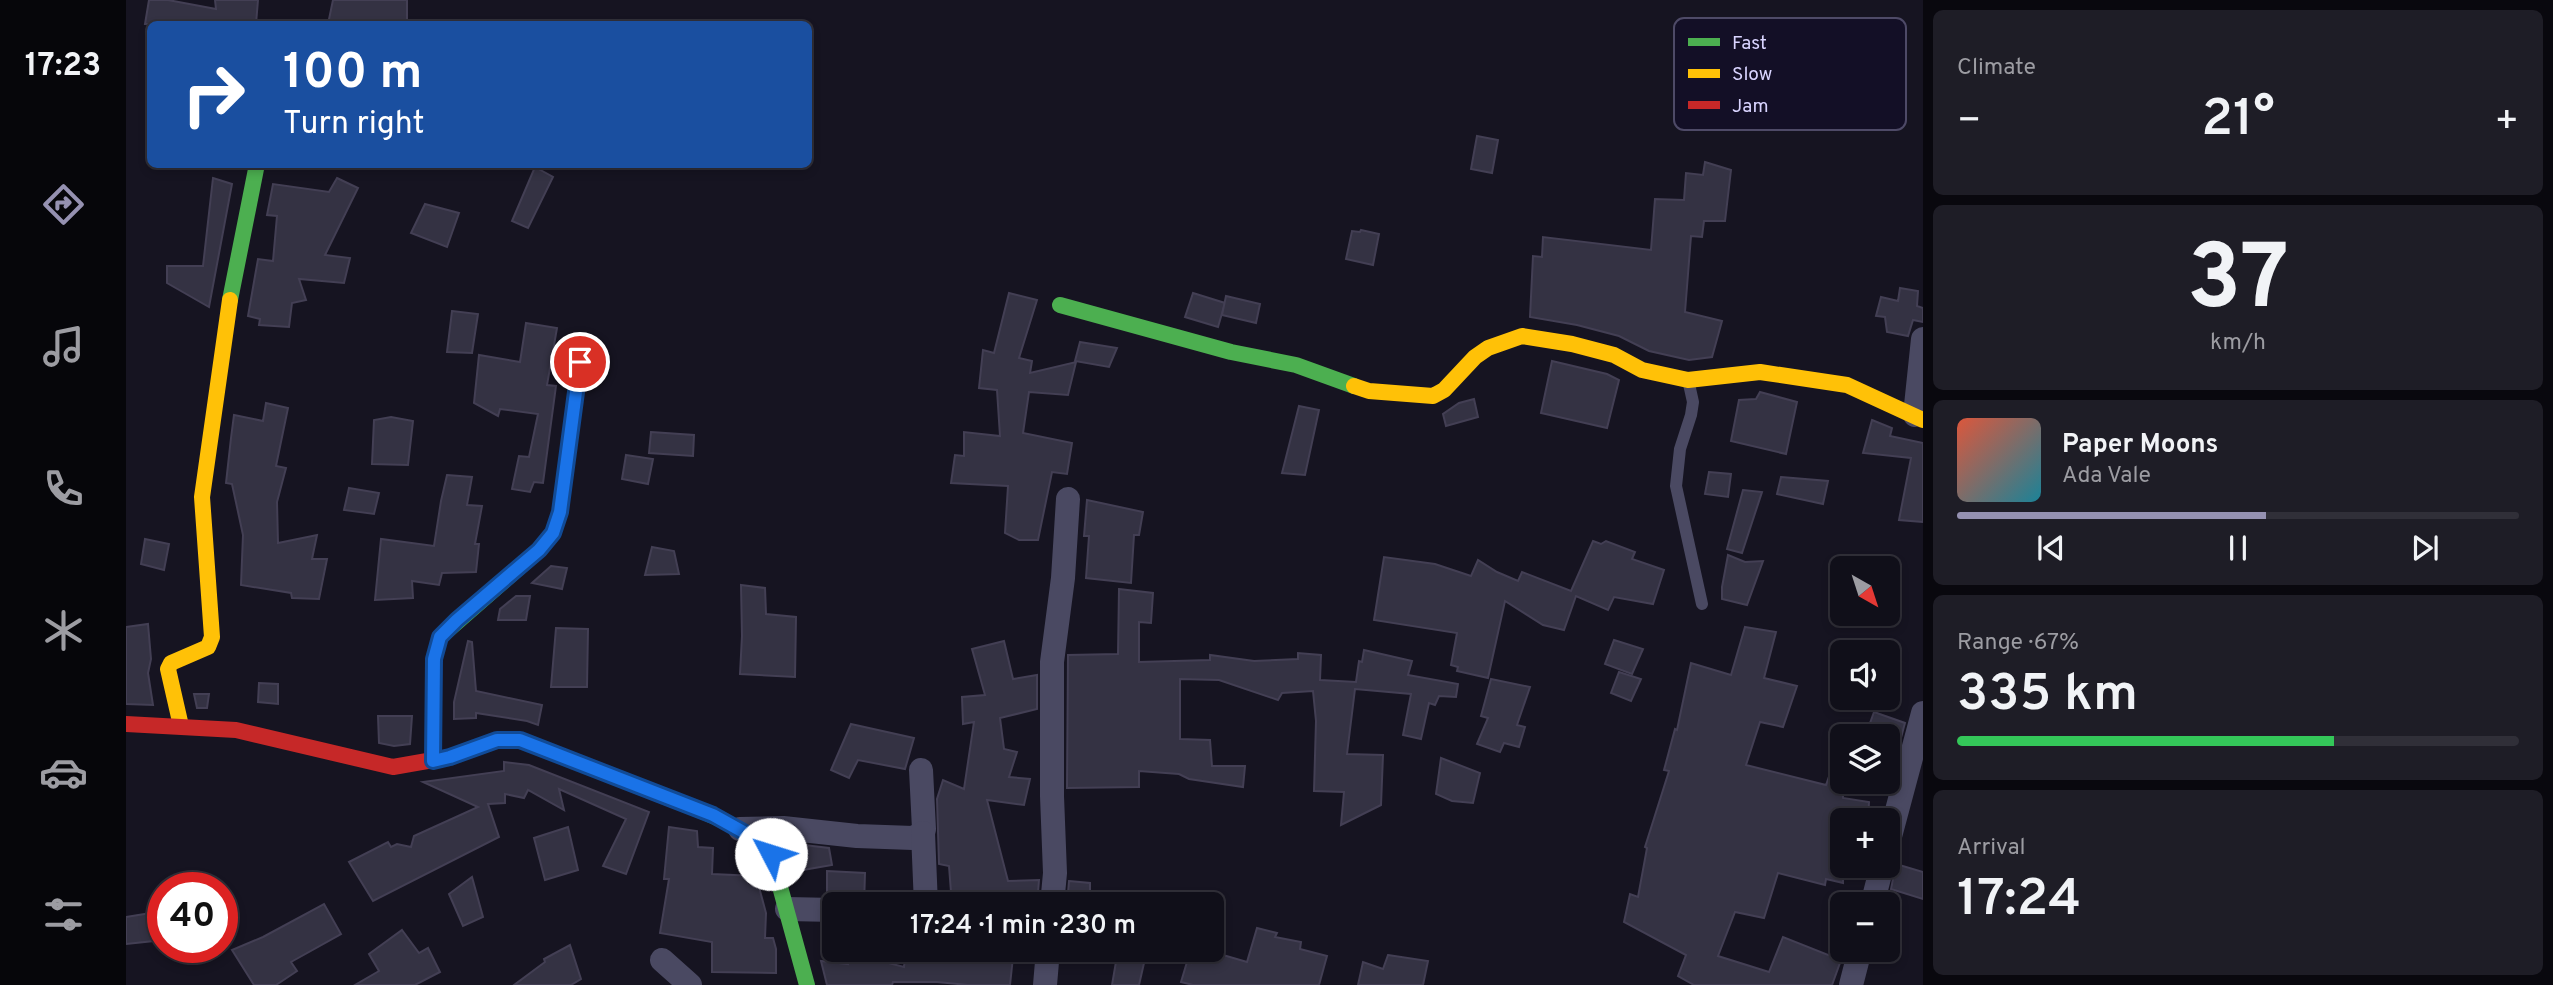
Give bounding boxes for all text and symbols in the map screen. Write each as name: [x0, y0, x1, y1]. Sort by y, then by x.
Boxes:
legend: [1674, 18, 1906, 130]
text: Fast: [1732, 32, 1767, 56]
text: 100 m: [283, 44, 422, 106]
text: 17:23: [25, 47, 101, 87]
icon: right: [168, 49, 259, 140]
text: Climate: [1957, 54, 2036, 83]
text: Slow: [1732, 63, 1772, 87]
text: 21°: [2201, 88, 2275, 154]
text: Jam: [1732, 95, 1769, 119]
text: −: [1957, 98, 1982, 147]
text: +: [2494, 98, 2519, 147]
text: Turn right: [283, 105, 425, 145]
icon: directions: [39, 180, 88, 229]
text: 37: [2187, 226, 2289, 341]
icon: music: [39, 322, 88, 371]
text: km/h: [2210, 329, 2266, 358]
pin: [550, 332, 610, 392]
icon: arrive: [561, 343, 599, 381]
text: Paper Moons: [2062, 429, 2218, 462]
text: Ada Vale: [2062, 462, 2151, 491]
icon: phone: [39, 464, 88, 513]
icon: previous: [2032, 529, 2070, 567]
icon: pause: [2219, 529, 2257, 567]
icon: next: [2406, 529, 2444, 567]
north arrow: [1830, 556, 1900, 626]
map controls: [1830, 556, 1900, 962]
icon: climate: [39, 606, 88, 655]
text: Range · 67%: [1957, 629, 2079, 658]
button: sound: [1830, 640, 1900, 710]
text: 335 km: [1957, 663, 2138, 729]
button: layers: [1830, 724, 1900, 794]
icon: car: [39, 748, 88, 797]
button: +: [1830, 808, 1900, 878]
position arrow: [734, 817, 808, 891]
text: Arrival: [1957, 834, 2026, 863]
text: 17:24: [1957, 868, 2081, 934]
speed limit sign: 40: [147, 872, 238, 963]
icon: filters: [39, 890, 88, 939]
button: −: [1830, 892, 1900, 962]
text: 17:24 · 1 min · 230 m: [910, 910, 1136, 943]

